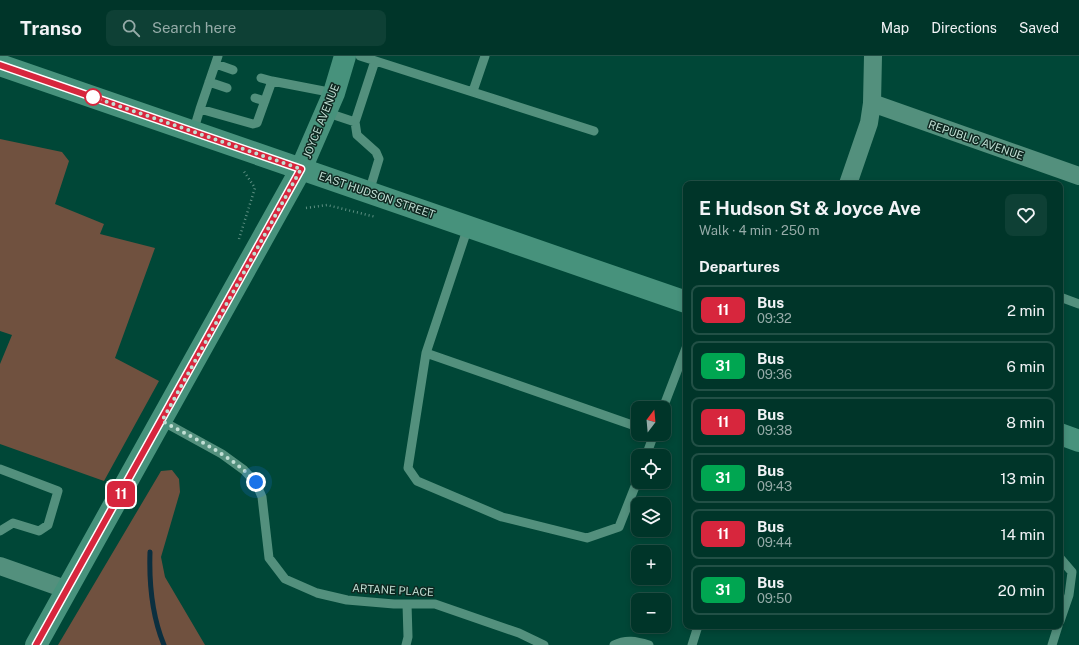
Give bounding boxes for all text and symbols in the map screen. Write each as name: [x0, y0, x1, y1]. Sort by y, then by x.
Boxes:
search box: [106, 10, 386, 46]
text: Transo: [20, 17, 82, 39]
icon: search: [120, 17, 142, 39]
text: Search here: [152, 19, 236, 36]
text: Map: [881, 20, 909, 36]
text: Directions: [931, 20, 997, 36]
text: Saved: [1019, 20, 1059, 36]
street label: JOYCE AVENUE: [301, 82, 341, 160]
unlabelled marker: [84, 88, 102, 106]
street label: REPUBLIC AVENUE: [927, 118, 1025, 162]
street label: EAST HUDSON STREET: [317, 169, 437, 221]
button: heart: [1005, 194, 1047, 236]
text: E Hudson St & Joyce Ave: [699, 197, 921, 219]
text: Walk · 4 min · 250 m: [699, 223, 819, 238]
text: Departures: [699, 258, 780, 275]
text: Bus: [757, 294, 784, 311]
text: 11: [717, 302, 729, 318]
text: 2 min: [1007, 302, 1045, 319]
text: 09:32: [757, 311, 792, 326]
text: Bus: [757, 350, 784, 367]
text: 31: [715, 358, 731, 374]
text: 6 min: [1007, 358, 1045, 375]
text: 09:36: [757, 367, 792, 382]
north arrow: [631, 401, 671, 441]
map controls: [631, 401, 671, 633]
text: Bus: [757, 406, 784, 423]
text: 11: [717, 414, 729, 430]
text: 8 min: [1006, 414, 1045, 431]
text: 09:38: [757, 423, 792, 438]
button: locate: [631, 449, 671, 489]
text: Bus: [757, 462, 784, 479]
text: 31: [715, 470, 731, 486]
text: 13 min: [1000, 470, 1045, 487]
your location: [246, 472, 266, 492]
text: 09:43: [757, 479, 792, 494]
line badge: 11: [103, 481, 139, 507]
text: 11: [115, 486, 127, 502]
button: layers: [631, 497, 671, 537]
text: Bus: [757, 518, 784, 535]
text: 11: [717, 526, 729, 542]
text: 14 min: [1000, 526, 1045, 543]
text: 09:44: [757, 535, 792, 550]
button: +: [631, 545, 671, 585]
text: Bus: [757, 574, 784, 591]
street label: ARTANE PLACE: [352, 582, 434, 598]
text: 31: [715, 582, 731, 598]
text: 20 min: [998, 582, 1045, 599]
text: 09:50: [757, 591, 792, 606]
button: −: [631, 593, 671, 633]

